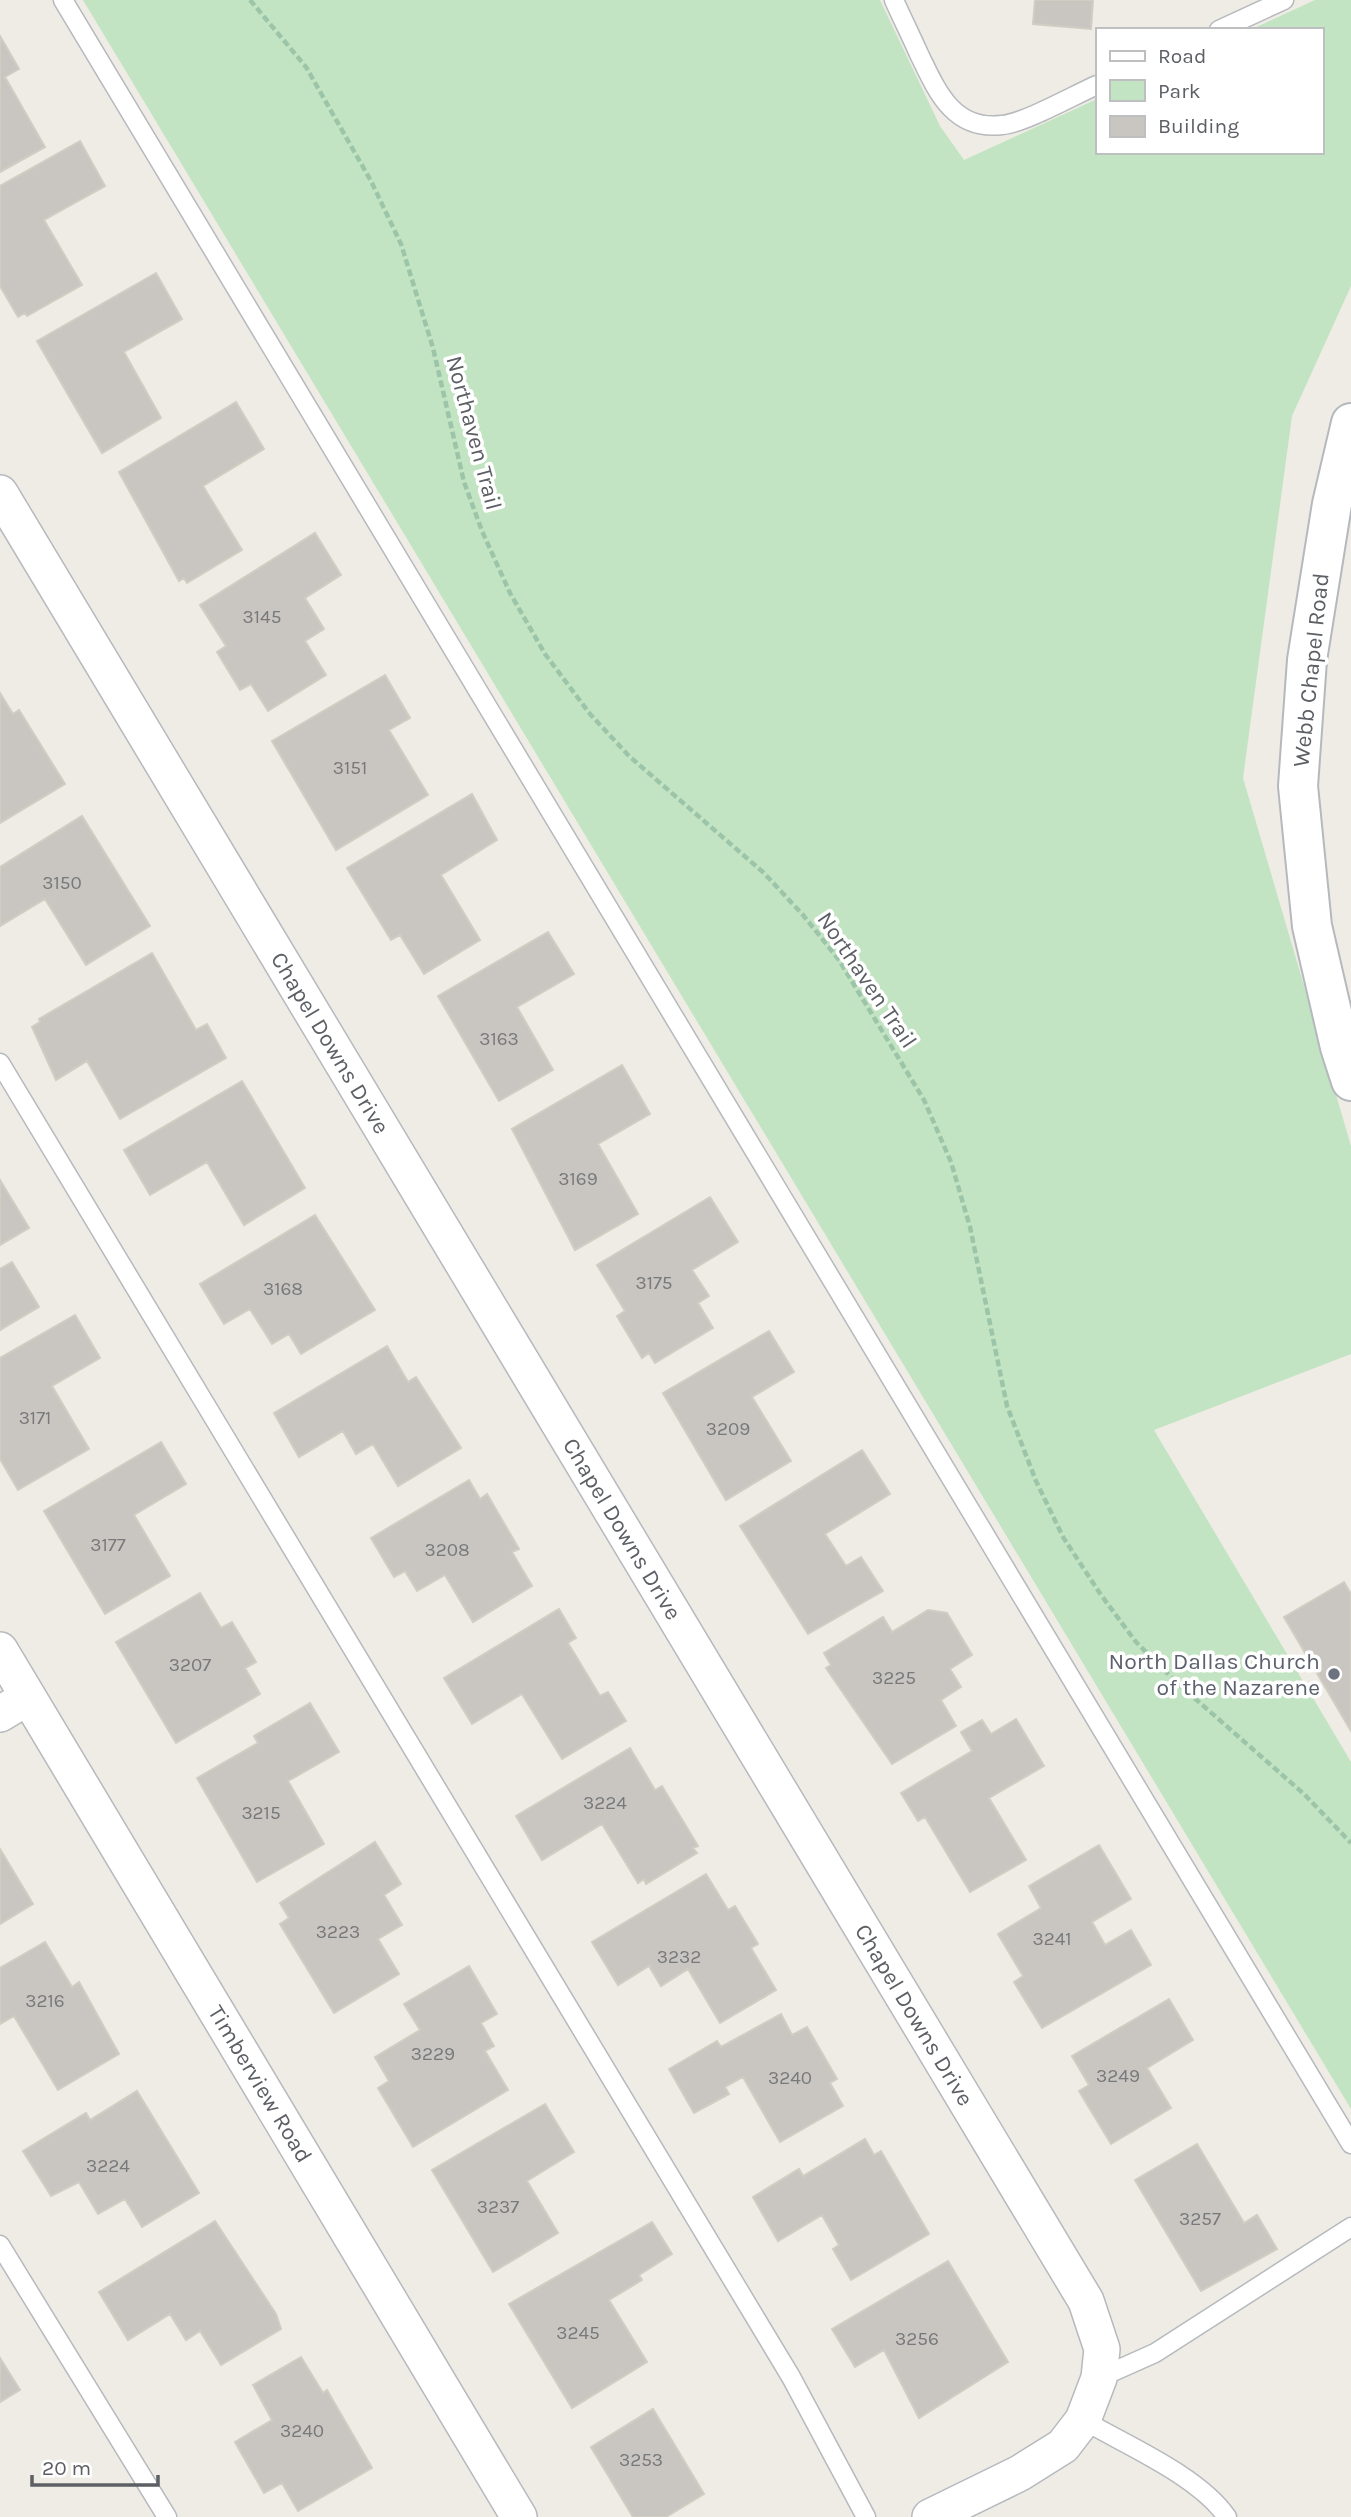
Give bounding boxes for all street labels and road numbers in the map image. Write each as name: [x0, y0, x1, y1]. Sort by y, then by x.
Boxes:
street label: Northaven Trail: [440, 353, 508, 513]
street label: Webb Chapel Road: [1287, 572, 1335, 768]
street label: Northaven Trail: [811, 907, 923, 1053]
street label: Chapel Downs Drive: [265, 947, 395, 1139]
street label: Chapel Downs Drive: [557, 1433, 687, 1625]
street label: Chapel Downs Drive: [849, 1919, 979, 2111]
street label: Timberview Road: [202, 2000, 318, 2168]

